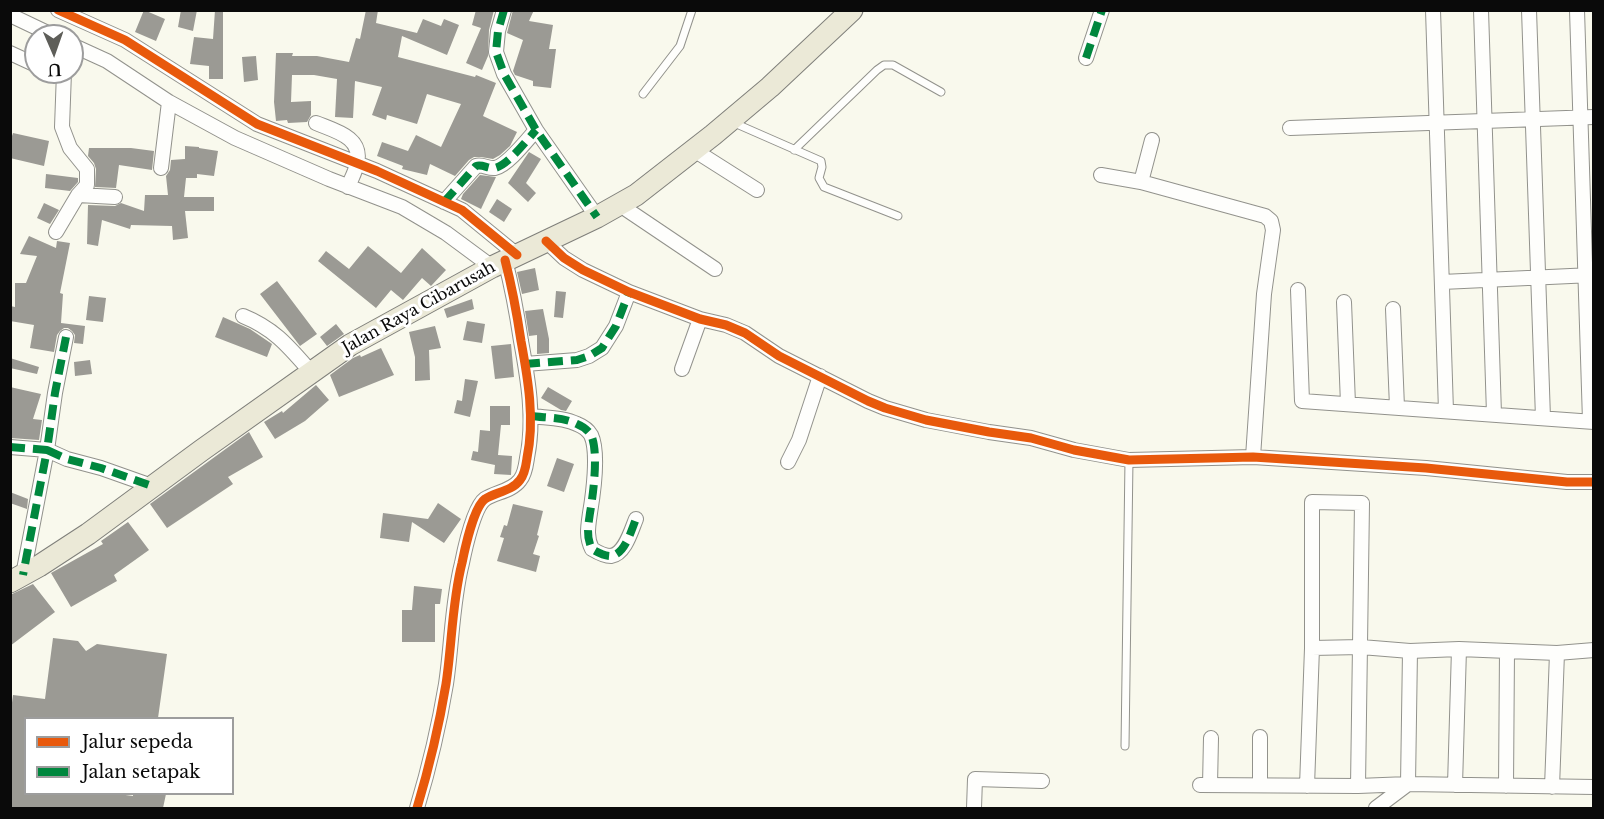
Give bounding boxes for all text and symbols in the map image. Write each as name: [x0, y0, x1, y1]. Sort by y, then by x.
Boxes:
north arrow: [24, 24, 84, 84]
text: U: [47, 60, 62, 80]
street label: Jalan Raya Cibarusah: [339, 258, 499, 358]
legend: [24, 717, 234, 795]
text: Jalur sepeda: [82, 731, 193, 753]
text: Jalan setapak: [82, 761, 200, 783]

